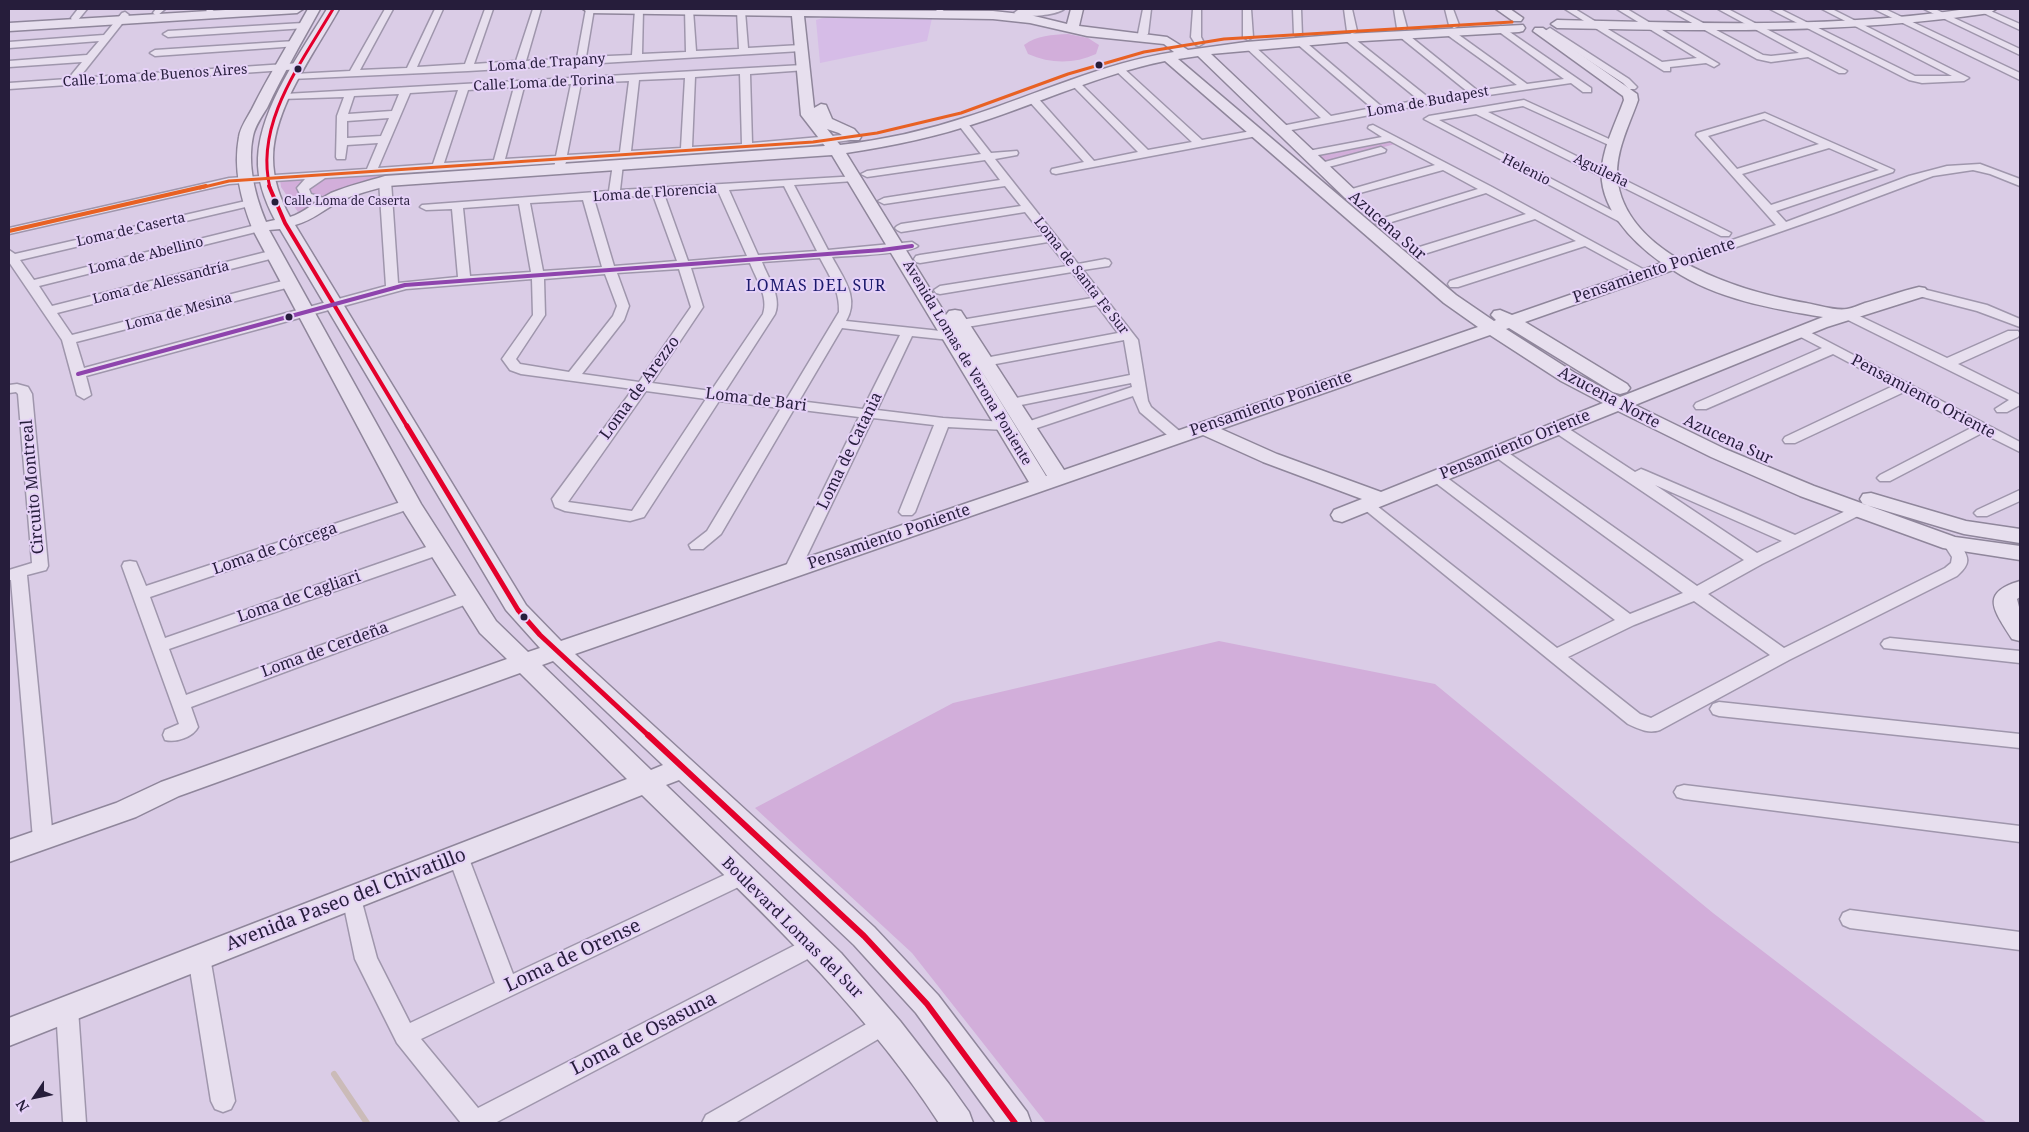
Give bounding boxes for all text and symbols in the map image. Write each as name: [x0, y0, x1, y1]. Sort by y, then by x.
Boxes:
street label: Loma de Trapany: [488, 51, 606, 75]
unlabelled marker: [1094, 60, 1104, 70]
street label: Calle Loma de Buenos Aires: [62, 61, 248, 91]
unlabelled marker: [293, 64, 303, 74]
street label: Calle Loma de Torina: [473, 71, 615, 95]
street label: Loma de Budapest: [1366, 83, 1490, 121]
street label: Aguileña: [1571, 150, 1631, 192]
street label: Helenio: [1499, 151, 1553, 189]
street label: Loma de Florencia: [592, 180, 718, 206]
street label: Azucena Sur: [1344, 187, 1430, 265]
place label: Calle Loma de Caserta: [284, 195, 410, 209]
marker: Calle Loma de Caserta: [270, 197, 280, 207]
street label: Loma de Caserta: [75, 209, 187, 251]
street label: Loma de Santa Fe Sur: [1030, 214, 1132, 338]
street label: Loma de Abellino: [87, 234, 205, 278]
street label: Pensamiento Poniente: [1570, 234, 1738, 308]
street label: Avenida Lomas de Verona Poniente: [899, 257, 1035, 469]
street label: Loma de Alessandría: [91, 258, 231, 308]
district label: LOMAS DEL SUR: [744, 276, 888, 296]
street label: Loma de Mesina: [124, 290, 234, 334]
unlabelled marker: [284, 312, 294, 322]
street label: Loma de Arezzo: [596, 333, 684, 443]
street label: Pensamiento Oriente: [1848, 351, 1998, 443]
street label: Azucena Norte: [1555, 363, 1663, 433]
street label: Pensamiento Poniente: [1187, 367, 1355, 441]
street label: Loma de Bari: [704, 384, 808, 416]
street label: Loma de Catania: [813, 389, 887, 513]
street label: Pensamiento Oriente: [1437, 406, 1593, 484]
street label: Azucena Sur: [1680, 411, 1776, 469]
street label: Circuito Montreal: [18, 419, 48, 555]
street label: Pensamiento Poniente: [805, 500, 973, 574]
street label: Loma de Córcega: [210, 519, 340, 579]
street label: Loma de Cagliari: [235, 567, 363, 627]
unlabelled marker: [519, 612, 529, 622]
street label: Loma de Cerdeña: [259, 618, 391, 682]
street label: Avenida Paseo del Chivatillo: [223, 844, 469, 956]
street label: Boulevard Lomas del Sur: [717, 853, 867, 1003]
street label: Loma de Orense: [501, 915, 645, 997]
street label: Loma de Osasuna: [567, 987, 721, 1081]
north arrow: [10, 1072, 60, 1122]
text: N: [11, 1096, 33, 1116]

